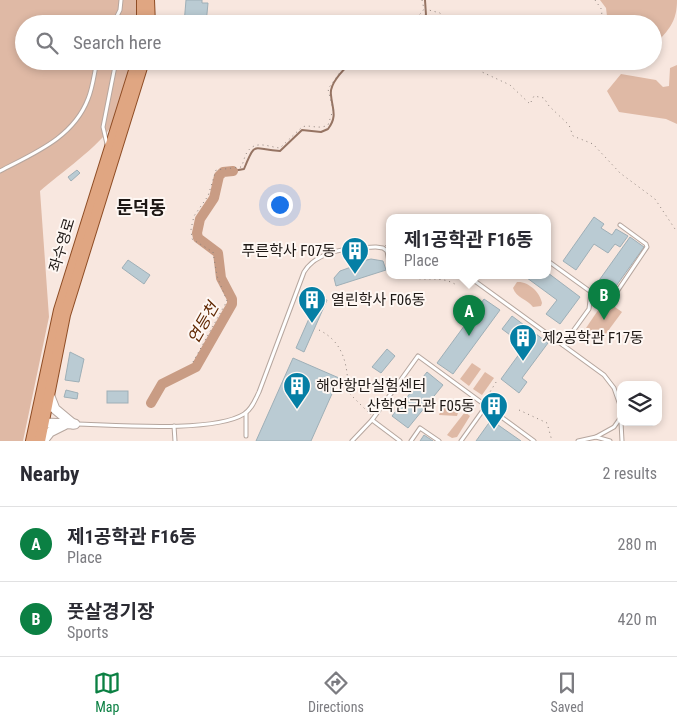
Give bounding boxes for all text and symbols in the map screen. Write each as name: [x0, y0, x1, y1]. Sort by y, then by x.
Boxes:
search box: [15, 15, 662, 70]
icon: search: [33, 29, 61, 57]
text: Search here: [73, 31, 161, 54]
your location: [267, 192, 293, 218]
district label: 둔덕동: [116, 197, 166, 218]
popup: [386, 214, 551, 279]
street label: 좌수영로: [45, 216, 79, 274]
text: 제1공학관 F16동: [404, 228, 533, 251]
building icon: 푸른학사 F07동: [340, 236, 370, 275]
place label: 푸른학사 F07동: [242, 242, 336, 260]
text: Place: [404, 251, 439, 270]
pin: B: [588, 279, 620, 320]
building icon: 열린학사 F06동: [297, 285, 327, 324]
place label: 열린학사 F06동: [331, 291, 425, 309]
pin: A: [453, 295, 485, 336]
water label: 연등천: [184, 297, 223, 347]
building icon: 제2공학관 F17동: [508, 323, 538, 362]
place label: 제2공학관 F17동: [542, 329, 644, 347]
building icon: 해안항만실험센터: [282, 371, 312, 410]
place label: 해안항만실험센터: [316, 377, 426, 395]
map controls: [617, 381, 662, 426]
button: layers: [617, 381, 662, 426]
building icon: 산학연구관 F05동: [479, 391, 509, 430]
place label: 산학연구관 F05동: [367, 397, 475, 415]
text: Nearby: [20, 462, 79, 486]
text: 2 results: [602, 464, 657, 483]
text: 제1공학관 F16동: [67, 525, 197, 548]
text: A: [31, 535, 41, 554]
text: 280 m: [618, 535, 657, 554]
text: Place: [67, 548, 102, 567]
text: 풋살경기장: [67, 600, 154, 623]
text: B: [32, 610, 40, 629]
text: 420 m: [618, 610, 657, 629]
text: Sports: [67, 623, 109, 642]
tab: Map: [93, 669, 121, 715]
tab: Directions: [308, 669, 364, 715]
tab: Saved: [550, 669, 584, 715]

